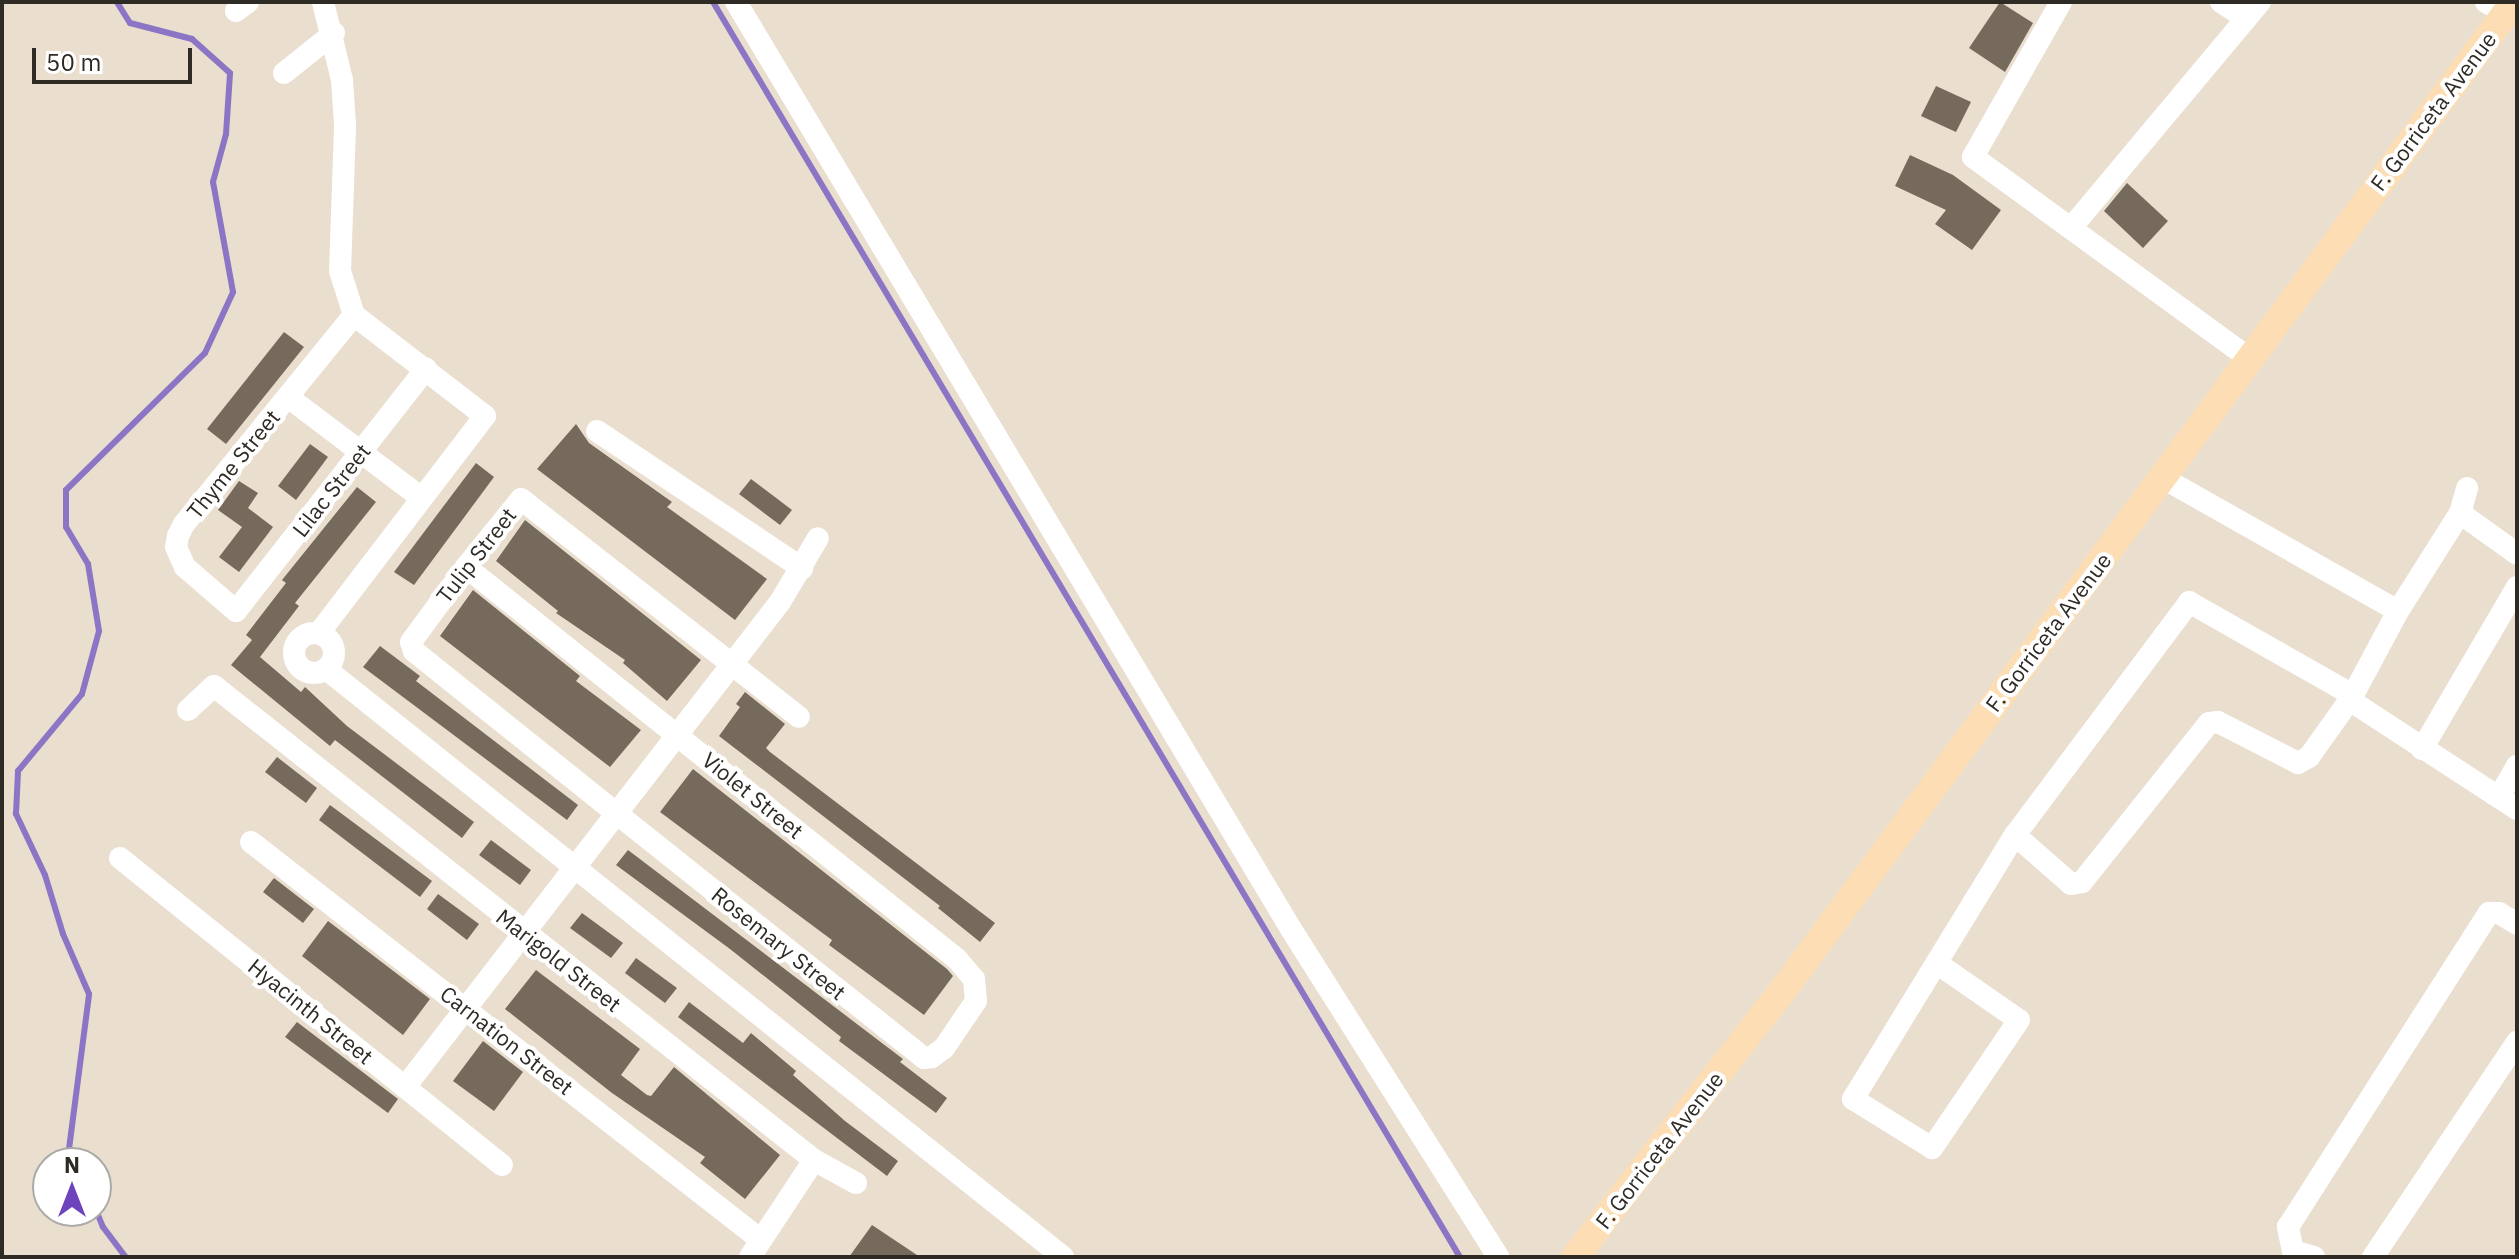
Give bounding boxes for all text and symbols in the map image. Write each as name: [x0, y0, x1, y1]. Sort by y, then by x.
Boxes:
street label: F. Gorriceta Avenue: [2365, 26, 2501, 196]
scale bar: [36, 32, 196, 82]
text: 50 m: [46, 46, 101, 78]
street label: Thyme Street: [181, 404, 285, 524]
street label: Lilac Street: [286, 438, 376, 542]
street label: Tulip Street: [431, 502, 521, 608]
street label: F. Gorriceta Avenue: [1980, 547, 2116, 717]
street label: Violet Street: [697, 746, 809, 844]
street label: Rosemary Street: [707, 881, 851, 1005]
street label: Marigold Street: [491, 903, 627, 1017]
street label: Hyacinth Street: [243, 953, 379, 1069]
street label: Carnation Street: [435, 980, 579, 1100]
street label: F. Gorriceta Avenue: [1589, 1066, 1729, 1234]
north arrow: [32, 1147, 112, 1227]
text: N: [64, 1150, 80, 1179]

